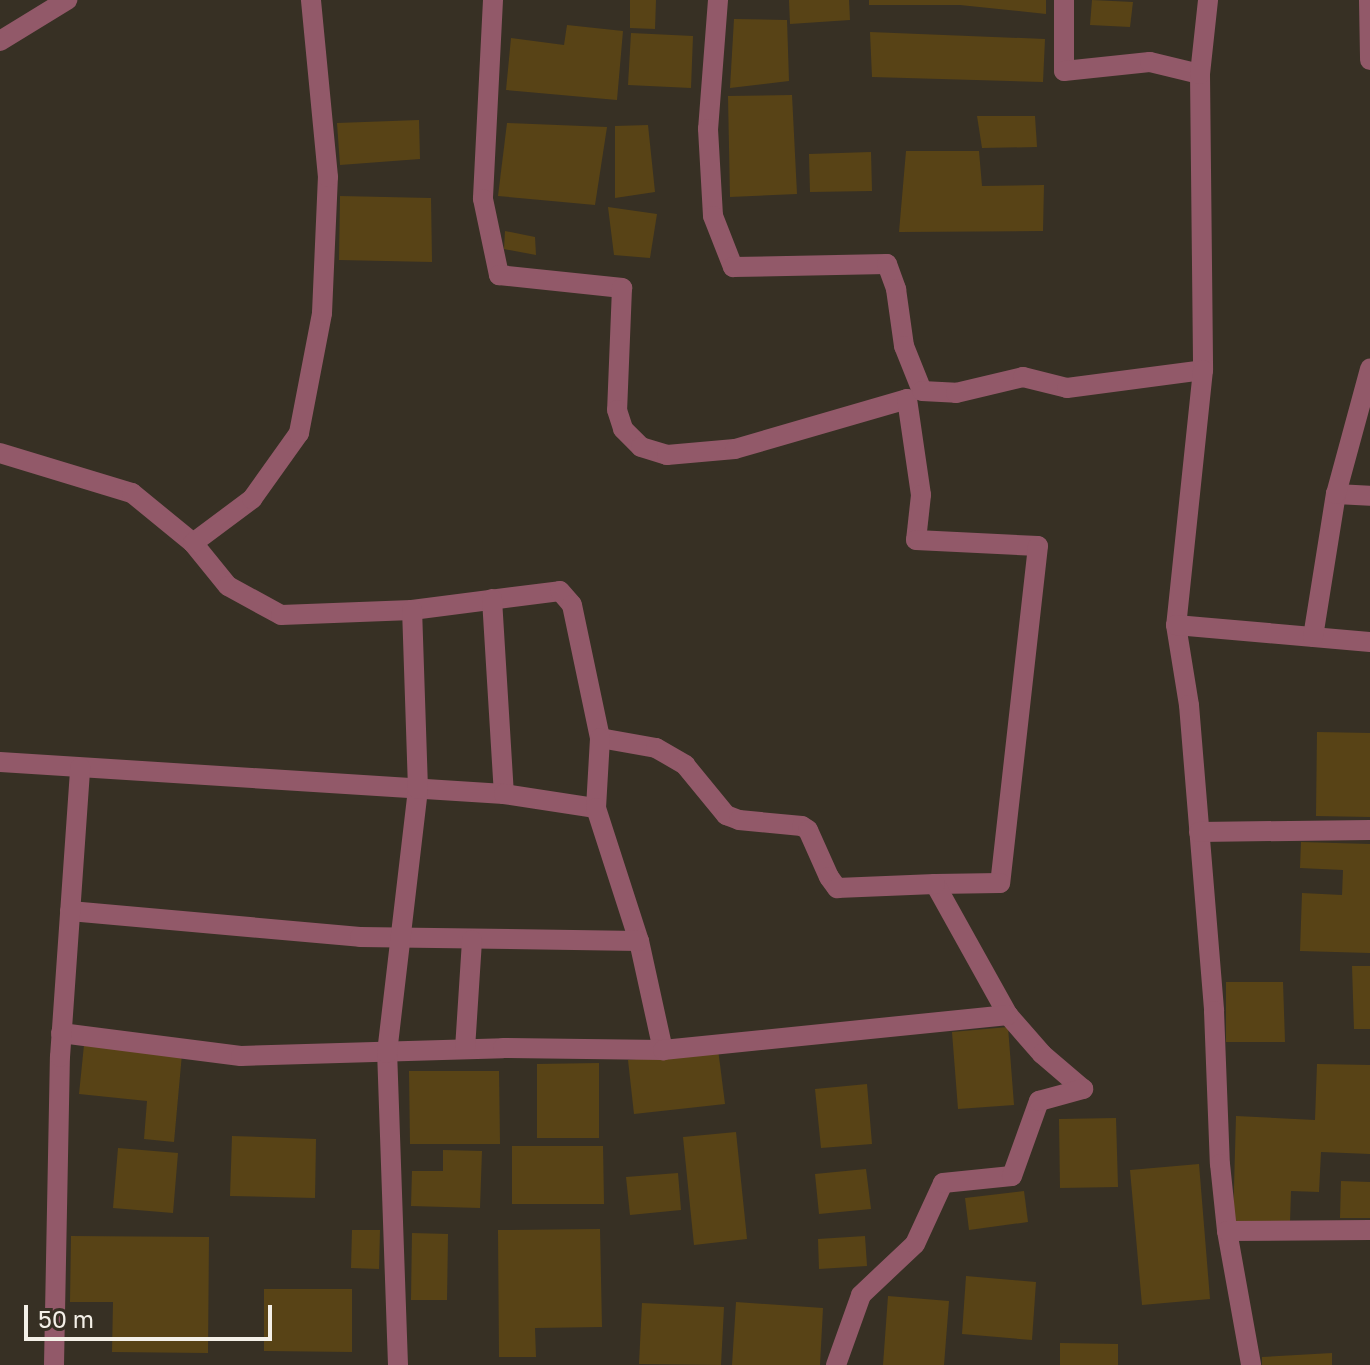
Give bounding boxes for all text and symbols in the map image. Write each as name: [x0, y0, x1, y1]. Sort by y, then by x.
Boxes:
scale bar: [28, 1289, 276, 1339]
text: 50 m: [38, 1304, 94, 1333]

